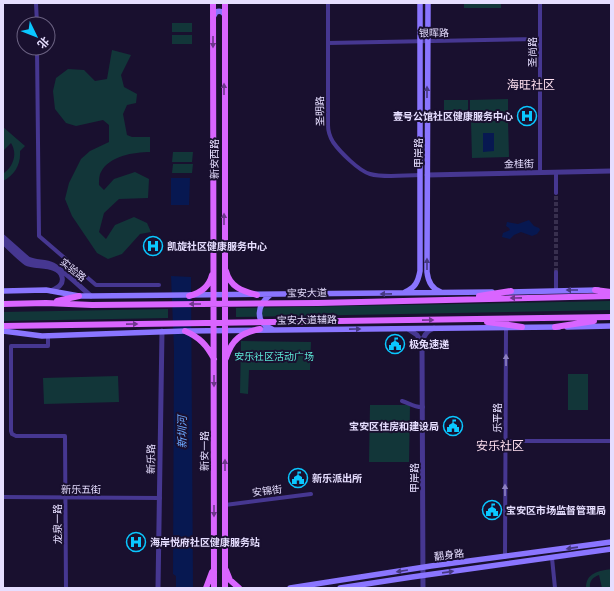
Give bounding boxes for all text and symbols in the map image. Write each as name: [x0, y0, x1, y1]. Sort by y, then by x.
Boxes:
north arrow: [16, 16, 56, 56]
street label: 银晖路: [419, 26, 449, 40]
text: 北: [34, 34, 51, 51]
one-way arrow: [210, 36, 216, 49]
street label: 圣尚路: [526, 37, 539, 67]
district label: 海旺社区: [507, 78, 555, 92]
one-way arrow: [221, 83, 228, 95]
one-way arrow: [424, 85, 430, 98]
street label: 圣明路: [313, 96, 327, 126]
hospital icon: 壹号公馆社区健康服务中心: [516, 105, 538, 127]
place label: 壹号公馆社区健康服务中心: [393, 110, 513, 123]
street label: 甲岸路: [412, 138, 425, 168]
street label: 新安西路: [208, 139, 221, 179]
street label: 金桂街: [504, 157, 534, 171]
one-way arrow: [221, 212, 227, 225]
hospital icon: 凯旋社区健康服务中心: [142, 235, 164, 257]
place label: 凯旋社区健康服务中心: [167, 240, 267, 253]
street label: 实验路: [57, 256, 89, 284]
one-way arrow: [424, 257, 430, 270]
street label: 宝安大道: [287, 286, 327, 300]
one-way arrow: [565, 287, 578, 293]
one-way arrow: [379, 291, 392, 297]
one-way arrow: [510, 295, 522, 302]
one-way arrow: [188, 301, 201, 307]
street label: 宝安大道辅路: [277, 313, 337, 327]
one-way arrow: [422, 317, 435, 323]
one-way arrow: [126, 321, 139, 327]
one-way arrow: [349, 325, 361, 332]
public building icon: 极兔速递: [384, 333, 406, 355]
place label: 极兔速递: [409, 338, 450, 351]
park label: 安乐社区活动广场: [234, 350, 314, 363]
one-way arrow: [503, 353, 509, 366]
one-way arrow: [211, 375, 217, 388]
street label: 乐平路: [491, 403, 504, 433]
water label: 新圳河: [176, 414, 189, 449]
public building icon: 宝安区住房和建设局: [442, 415, 464, 437]
place label: 宝安区住房和建设局: [349, 420, 439, 433]
street label: 新安一路: [198, 431, 211, 471]
district label: 安乐社区: [476, 439, 524, 453]
street label: 新乐路: [144, 444, 158, 474]
one-way arrow: [222, 458, 228, 471]
street label: 甲岸路: [408, 463, 421, 493]
public building icon: 新乐派出所: [287, 467, 309, 489]
place label: 新乐派出所: [312, 472, 362, 485]
street label: 新乐五街: [61, 483, 101, 496]
street label: 安锦街: [251, 483, 283, 499]
one-way arrow: [502, 483, 508, 496]
public building icon: 宝安区市场监督管理局: [481, 499, 503, 521]
street label: 龙泉一路: [51, 504, 64, 544]
place label: 宝安区市场监督管理局: [506, 504, 606, 517]
one-way arrow: [211, 505, 217, 518]
hospital icon: 海岸悦府社区健康服务站: [125, 531, 147, 553]
place label: 海岸悦府社区健康服务站: [150, 536, 260, 549]
one-way arrow: [566, 545, 578, 551]
street label: 翻身路: [433, 547, 465, 563]
one-way arrow: [396, 568, 408, 574]
one-way arrow: [442, 569, 454, 575]

